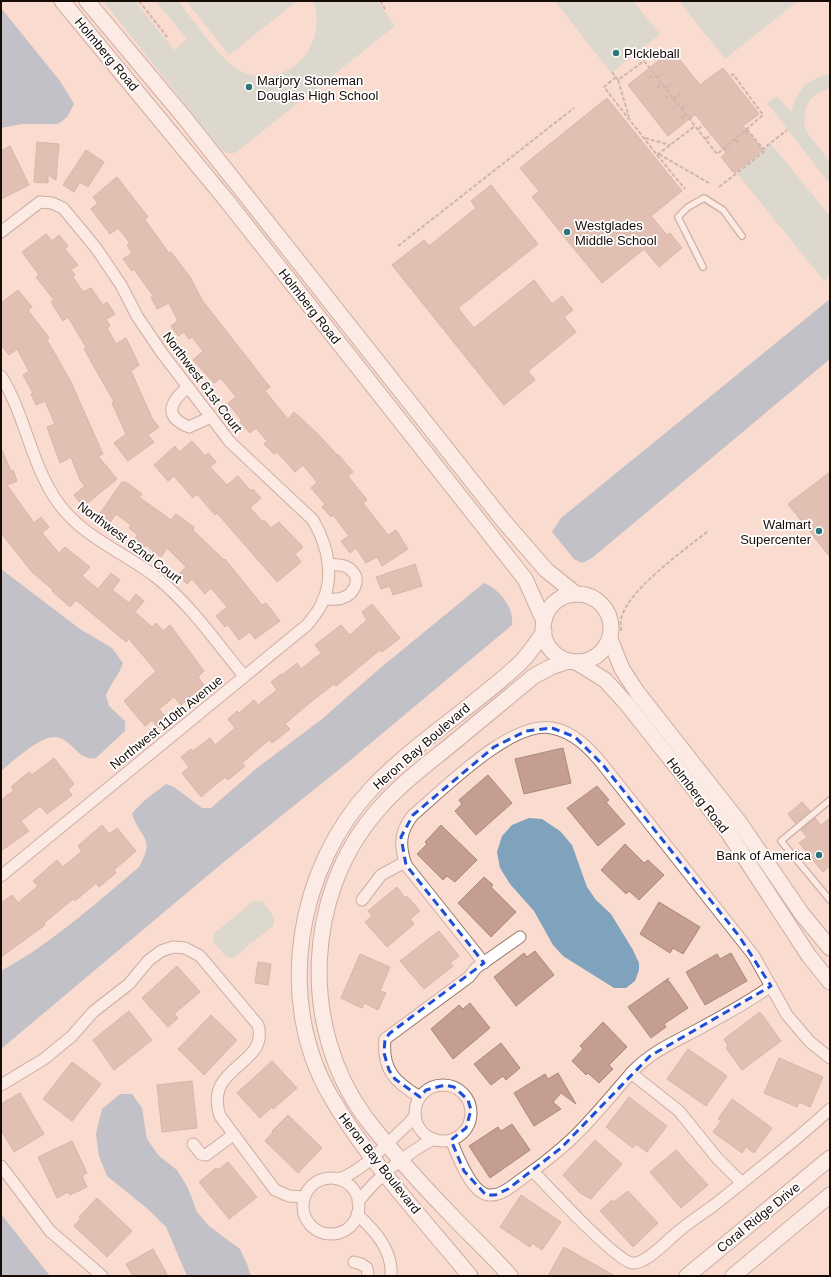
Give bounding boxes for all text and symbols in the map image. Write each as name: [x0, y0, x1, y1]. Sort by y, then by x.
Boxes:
street label: Holmberg Road: [72, 15, 142, 94]
place label: PIckleball: [624, 46, 680, 61]
marker: PIckleball: [611, 48, 621, 58]
place label: Marjory Stoneman Douglas High School: [257, 73, 379, 103]
marker: Marjory Stoneman Douglas High School: [244, 82, 254, 92]
place label: Westglades Middle School: [575, 218, 657, 248]
marker: Westglades Middle School: [562, 227, 572, 237]
street label: Holmberg Road: [276, 266, 344, 347]
street label: Northwest 61st Court: [160, 329, 246, 436]
street label: Northwest 62nd Court: [75, 498, 185, 587]
place label: Walmart Supercenter: [740, 517, 812, 547]
marker: Walmart Supercenter: [814, 526, 824, 536]
street label: Northwest 110th Avenue: [107, 672, 226, 772]
street label: Heron Bay Boulevard: [370, 700, 473, 793]
street label: Holmberg Road: [664, 755, 732, 836]
place label: Bank of America: [716, 848, 812, 863]
marker: Bank of America: [814, 850, 824, 860]
street label: Heron Bay Boulevard: [336, 1110, 424, 1217]
street label: Coral Ridge Drive: [714, 1179, 803, 1255]

